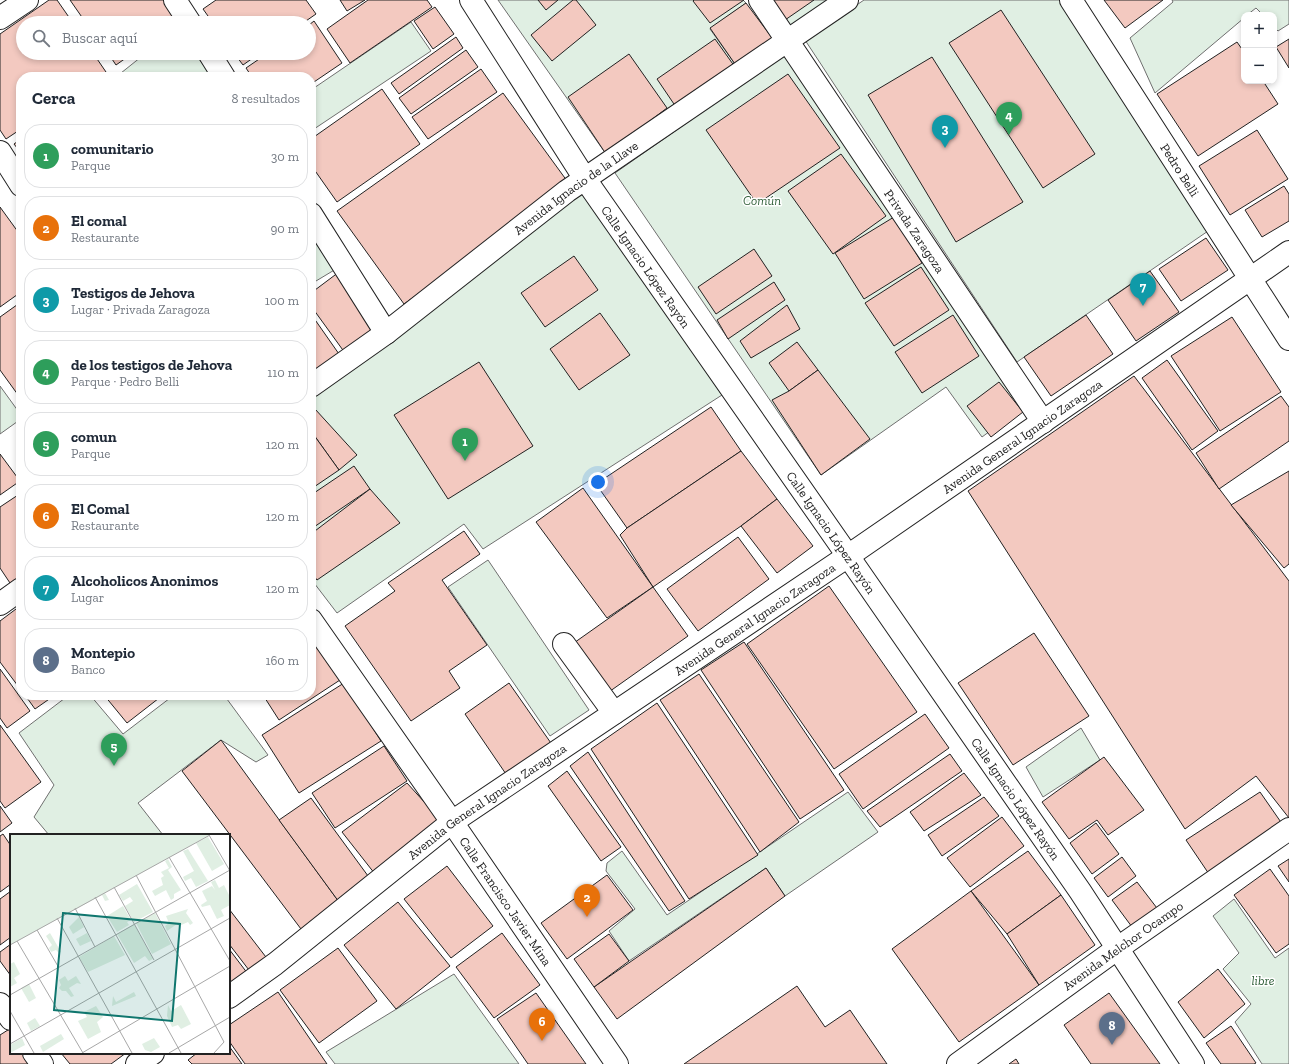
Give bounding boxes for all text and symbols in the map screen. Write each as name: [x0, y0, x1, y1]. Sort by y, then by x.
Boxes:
map controls: [1241, 12, 1277, 84]
button: +: [1241, 12, 1277, 48]
search box: [16, 16, 316, 60]
icon: search: [30, 27, 52, 49]
text: Buscar aquí: [62, 29, 138, 47]
button: −: [1241, 48, 1277, 84]
text: Cerca: [32, 88, 75, 108]
text: 8 resultados: [231, 91, 300, 106]
pin: 4: [996, 102, 1022, 135]
pin: 3: [932, 115, 958, 148]
street label: Avenida Ignacio de la Llave: [511, 138, 641, 238]
text: comunitario: [71, 140, 154, 158]
street label: Pedro Belli: [1157, 141, 1203, 200]
text: 1: [43, 149, 49, 164]
text: 30 m: [271, 149, 299, 164]
text: Parque: [71, 158, 110, 173]
street label: Privada Zaragoza: [881, 187, 948, 276]
park label: Común: [743, 193, 781, 208]
street label: Calle Ignacio López Rayón: [598, 203, 694, 331]
text: El comal: [71, 212, 127, 230]
text: 2: [43, 221, 49, 236]
text: 90 m: [270, 221, 299, 236]
text: Restaurante: [71, 230, 139, 245]
pin: 7: [1130, 273, 1156, 306]
text: Testigos de Jehova: [71, 284, 195, 302]
text: 3: [43, 293, 49, 308]
text: 100 m: [265, 293, 299, 308]
text: Lugar · Privada Zaragoza: [71, 302, 210, 317]
text: de los testigos de Jehova: [71, 356, 232, 374]
text: 4: [42, 365, 50, 380]
text: 110 m: [267, 365, 299, 380]
text: Parque · Pedro Belli: [71, 374, 179, 389]
street label: Avenida General Ignacio Zaragoza: [940, 376, 1106, 497]
text: comun: [71, 428, 117, 446]
pin: 1: [452, 428, 478, 461]
text: 5: [43, 437, 49, 452]
text: 120 m: [266, 437, 299, 452]
text: Parque: [71, 446, 110, 461]
street label: Calle Ignacio López Rayón: [783, 469, 879, 597]
your location: [588, 472, 608, 492]
text: El Comal: [71, 500, 130, 518]
text: 6: [43, 509, 49, 524]
text: 120 m: [266, 509, 299, 524]
text: Restaurante: [71, 518, 139, 533]
street label: Avenida General Ignacio Zaragoza: [672, 559, 839, 678]
text: Alcoholicos Anonimos: [71, 572, 218, 590]
text: 7: [43, 581, 49, 596]
text: 120 m: [266, 581, 299, 596]
text: Lugar: [71, 590, 104, 605]
text: Montepio: [71, 644, 135, 662]
text: 8: [42, 653, 50, 668]
text: 160 m: [265, 653, 299, 668]
text: Banco: [71, 662, 105, 677]
pin: 5: [101, 733, 127, 766]
street label: Calle Ignacio López Rayón: [968, 735, 1063, 863]
street label: Avenida General Ignacio Zaragoza: [405, 740, 570, 862]
inset map: [10, 834, 230, 1054]
street label: Calle Francisco Javier Mina: [456, 834, 555, 969]
pin: 2: [574, 884, 600, 917]
street label: Avenida Melchor Ocampo: [1060, 898, 1186, 993]
park label: libre: [1251, 973, 1275, 988]
pin: 6: [529, 1008, 555, 1041]
pin: 8: [1099, 1012, 1125, 1045]

